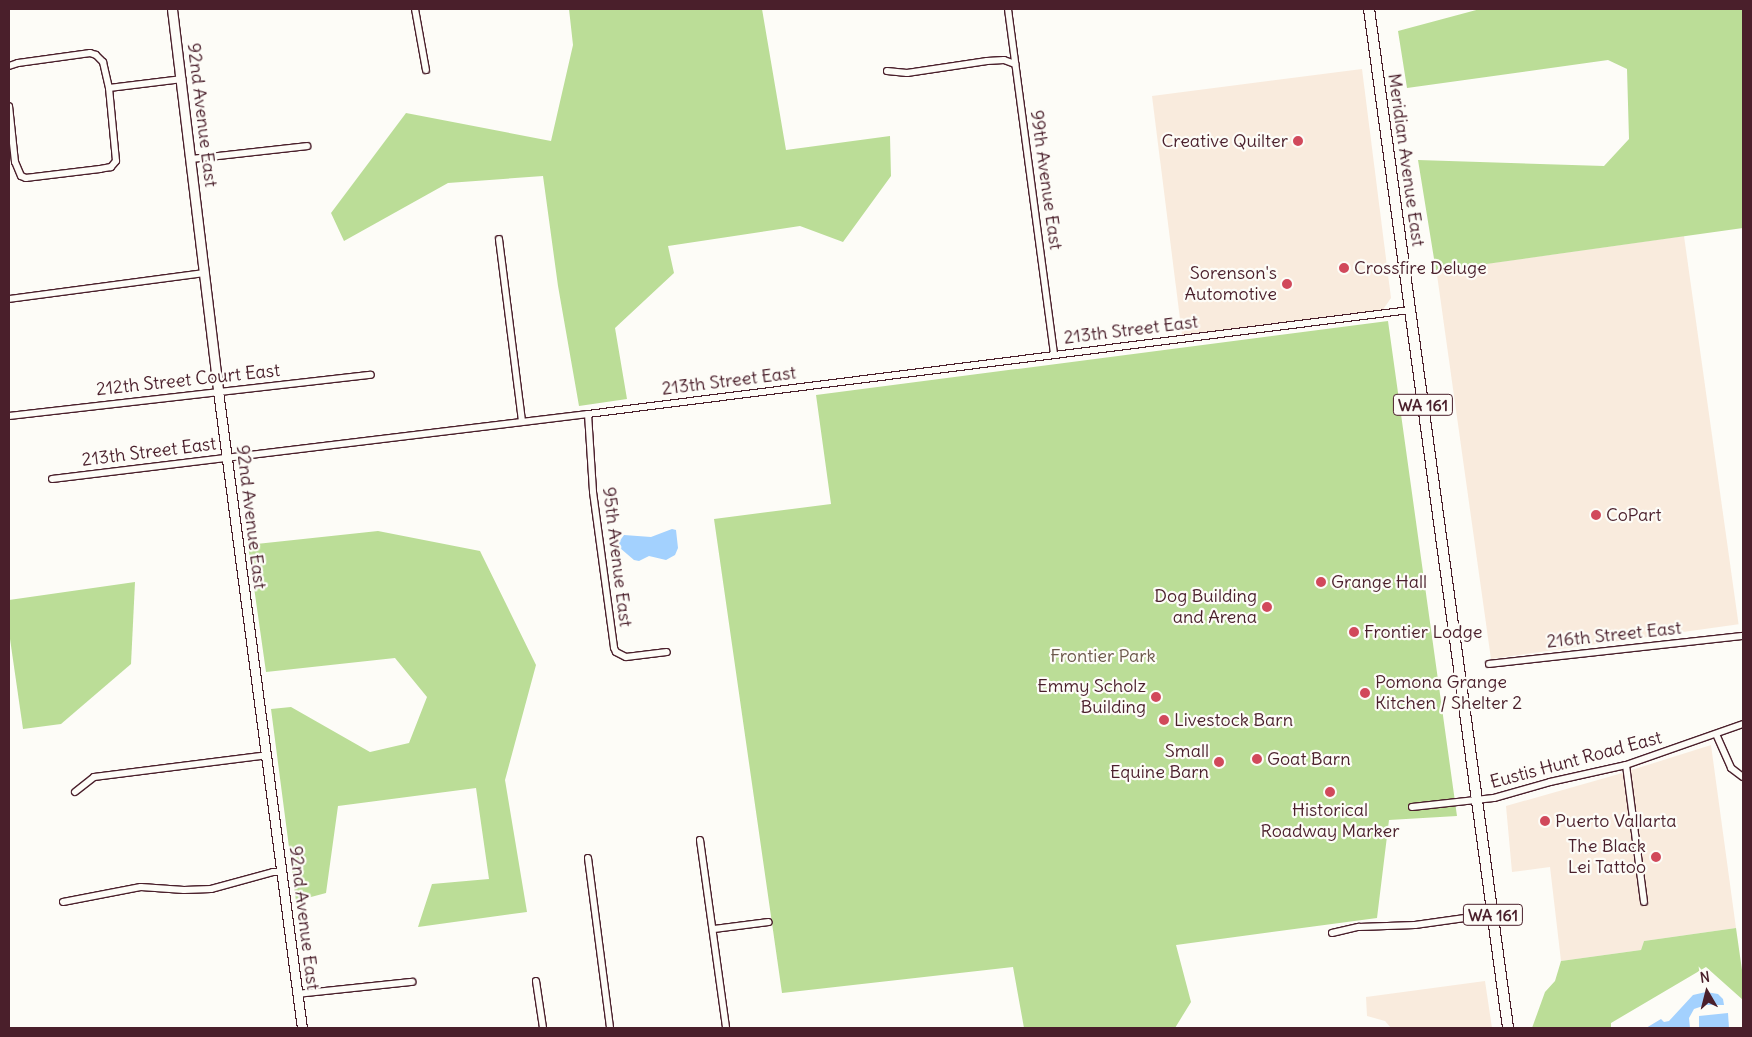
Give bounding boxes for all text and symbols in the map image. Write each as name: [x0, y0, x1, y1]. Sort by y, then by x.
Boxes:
street label: 92nd Avenue East: [182, 42, 222, 188]
street label: Meridian Avenue East: [1383, 72, 1429, 248]
street label: 99th Avenue East: [1026, 109, 1066, 251]
place label: Creative Quilter: [1162, 130, 1288, 152]
marker: Creative Quilter: [1292, 135, 1304, 147]
place label: Crossfire Deluge: [1354, 257, 1487, 279]
marker: Crossfire Deluge: [1338, 262, 1350, 274]
place label: Sorenson's Automotive: [1184, 263, 1277, 306]
marker: Sorenson's Automotive: [1281, 278, 1293, 290]
street label: 213th Street East: [1063, 311, 1199, 349]
street label: 212th Street Court East: [95, 360, 281, 400]
street label: 213th Street East: [661, 362, 797, 400]
road number: WA 161: [1392, 392, 1454, 418]
street label: 213th Street East: [81, 433, 217, 471]
street label: 92nd Avenue East: [231, 444, 271, 590]
street label: 95th Avenue East: [598, 486, 636, 628]
place label: CoPart: [1606, 504, 1662, 526]
marker: CoPart: [1590, 509, 1602, 521]
place label: Grange Hall: [1331, 571, 1427, 593]
marker: Grange Hall: [1315, 576, 1327, 588]
place label: Dog Building and Arena: [1154, 586, 1257, 628]
marker: Dog Building and Arena: [1261, 601, 1273, 613]
street label: 216th Street East: [1546, 617, 1682, 653]
place label: Frontier Lodge: [1364, 621, 1482, 643]
marker: Frontier Lodge: [1348, 626, 1360, 638]
park label: Frontier Park: [1050, 645, 1156, 667]
place label: Pomona Grange Kitchen / Shelter 2: [1375, 672, 1522, 714]
place label: Emmy Scholz Building: [1037, 676, 1146, 719]
marker: Pomona Grange Kitchen / Shelter 2: [1359, 687, 1371, 699]
marker: Emmy Scholz Building: [1150, 691, 1162, 703]
place label: Livestock Barn: [1174, 709, 1293, 731]
marker: Livestock Barn: [1158, 714, 1170, 726]
street label: Eustis Hunt Road East: [1488, 727, 1664, 793]
place label: Small Equine Barn: [1110, 741, 1209, 784]
place label: Goat Barn: [1267, 748, 1351, 770]
marker: Goat Barn: [1251, 753, 1263, 765]
marker: Small Equine Barn: [1213, 756, 1225, 768]
marker: Historical Roadway Marker: [1324, 786, 1336, 798]
place label: Historical Roadway Marker: [1260, 800, 1400, 842]
place label: Puerto Vallarta: [1555, 810, 1677, 832]
marker: Puerto Vallarta: [1539, 815, 1551, 827]
place label: The Black Lei Tattoo: [1568, 836, 1646, 879]
street label: 92nd Avenue East: [284, 845, 324, 991]
marker: The Black Lei Tattoo: [1650, 851, 1662, 863]
road number: WA 161: [1462, 902, 1524, 928]
north arrow: [1682, 967, 1732, 1017]
text: N: [1699, 968, 1711, 987]

